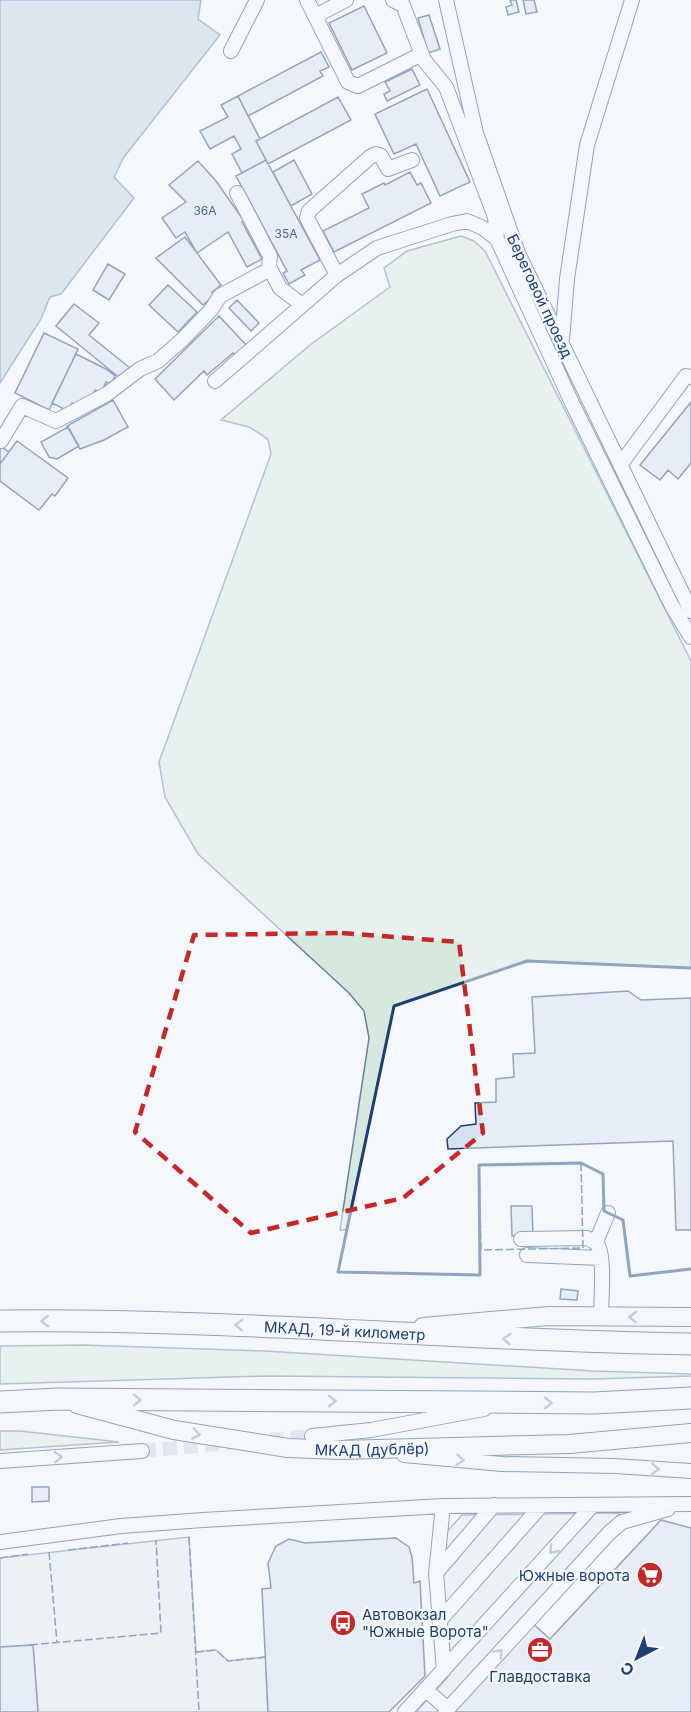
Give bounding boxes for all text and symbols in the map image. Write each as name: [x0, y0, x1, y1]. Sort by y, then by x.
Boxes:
house number: 36А: [193, 203, 217, 218]
house number: 35А: [275, 226, 298, 241]
street label: Береговой проезд: [503, 231, 577, 361]
one-way arrow: [628, 1311, 637, 1323]
one-way arrow: [40, 1314, 49, 1327]
street label: МКАД, 19-й километр: [264, 1317, 426, 1344]
one-way arrow: [235, 1319, 244, 1332]
one-way arrow: [502, 1332, 511, 1345]
one-way arrow: [133, 1393, 142, 1406]
one-way arrow: [328, 1395, 337, 1407]
one-way arrow: [544, 1397, 553, 1409]
one-way arrow: [191, 1427, 200, 1439]
street label: МКАД (дублёр): [314, 1438, 430, 1460]
one-way arrow: [54, 1450, 63, 1463]
one-way arrow: [456, 1453, 465, 1466]
one-way arrow: [651, 1462, 660, 1475]
one-way arrow: [549, 1543, 560, 1554]
supermarket icon: Южные ворота: [635, 1560, 665, 1590]
place label: Южные ворота: [519, 1566, 630, 1585]
place label: Автовокзал "Южные Ворота": [362, 1605, 489, 1641]
bus stop icon: Автовокзал "Южные Ворота": [328, 1608, 358, 1638]
north arrow: [607, 1628, 667, 1688]
office icon: Главдоставка: [525, 1635, 555, 1665]
one-way arrow: [491, 1649, 502, 1660]
text: С: [616, 1658, 638, 1681]
place label: Главдоставка: [489, 1667, 591, 1686]

